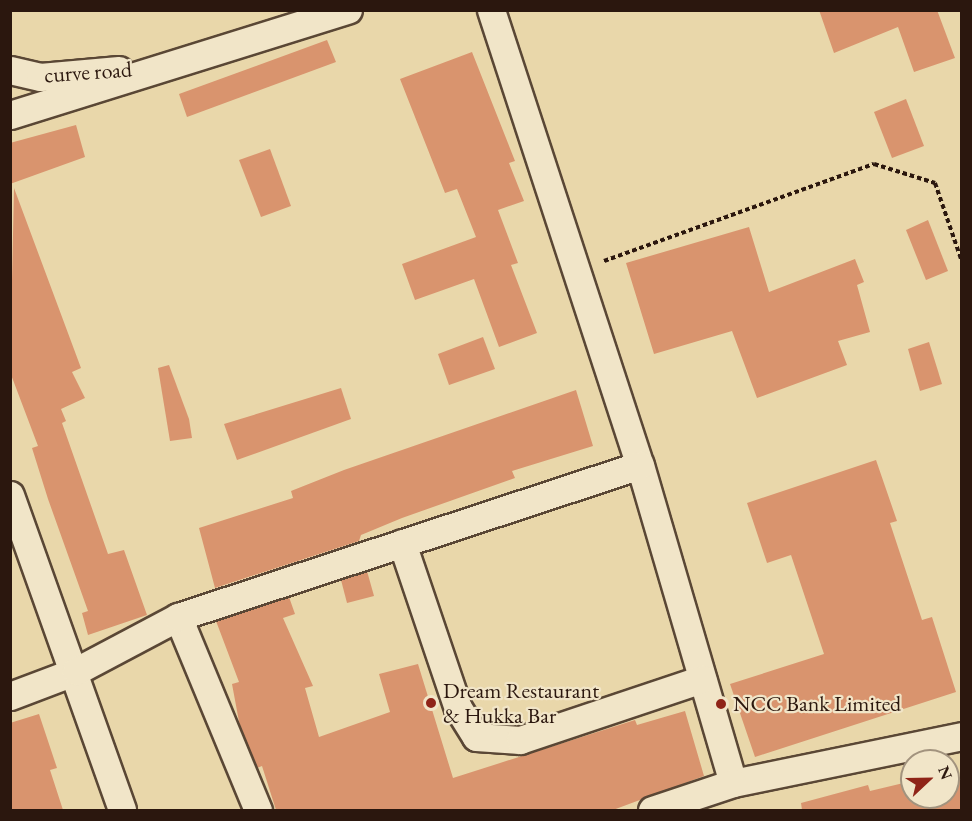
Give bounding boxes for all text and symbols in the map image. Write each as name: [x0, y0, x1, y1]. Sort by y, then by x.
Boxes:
street label: curve road: [43, 56, 133, 88]
place label: Dream Restaurant & Hukka Bar: [443, 677, 599, 728]
place label: NCC Bank Limited: [733, 691, 901, 717]
marker: Dream Restaurant & Hukka Bar: [424, 696, 438, 710]
marker: NCC Bank Limited: [714, 697, 728, 711]
north arrow: [900, 749, 960, 809]
text: N: [933, 763, 957, 783]

